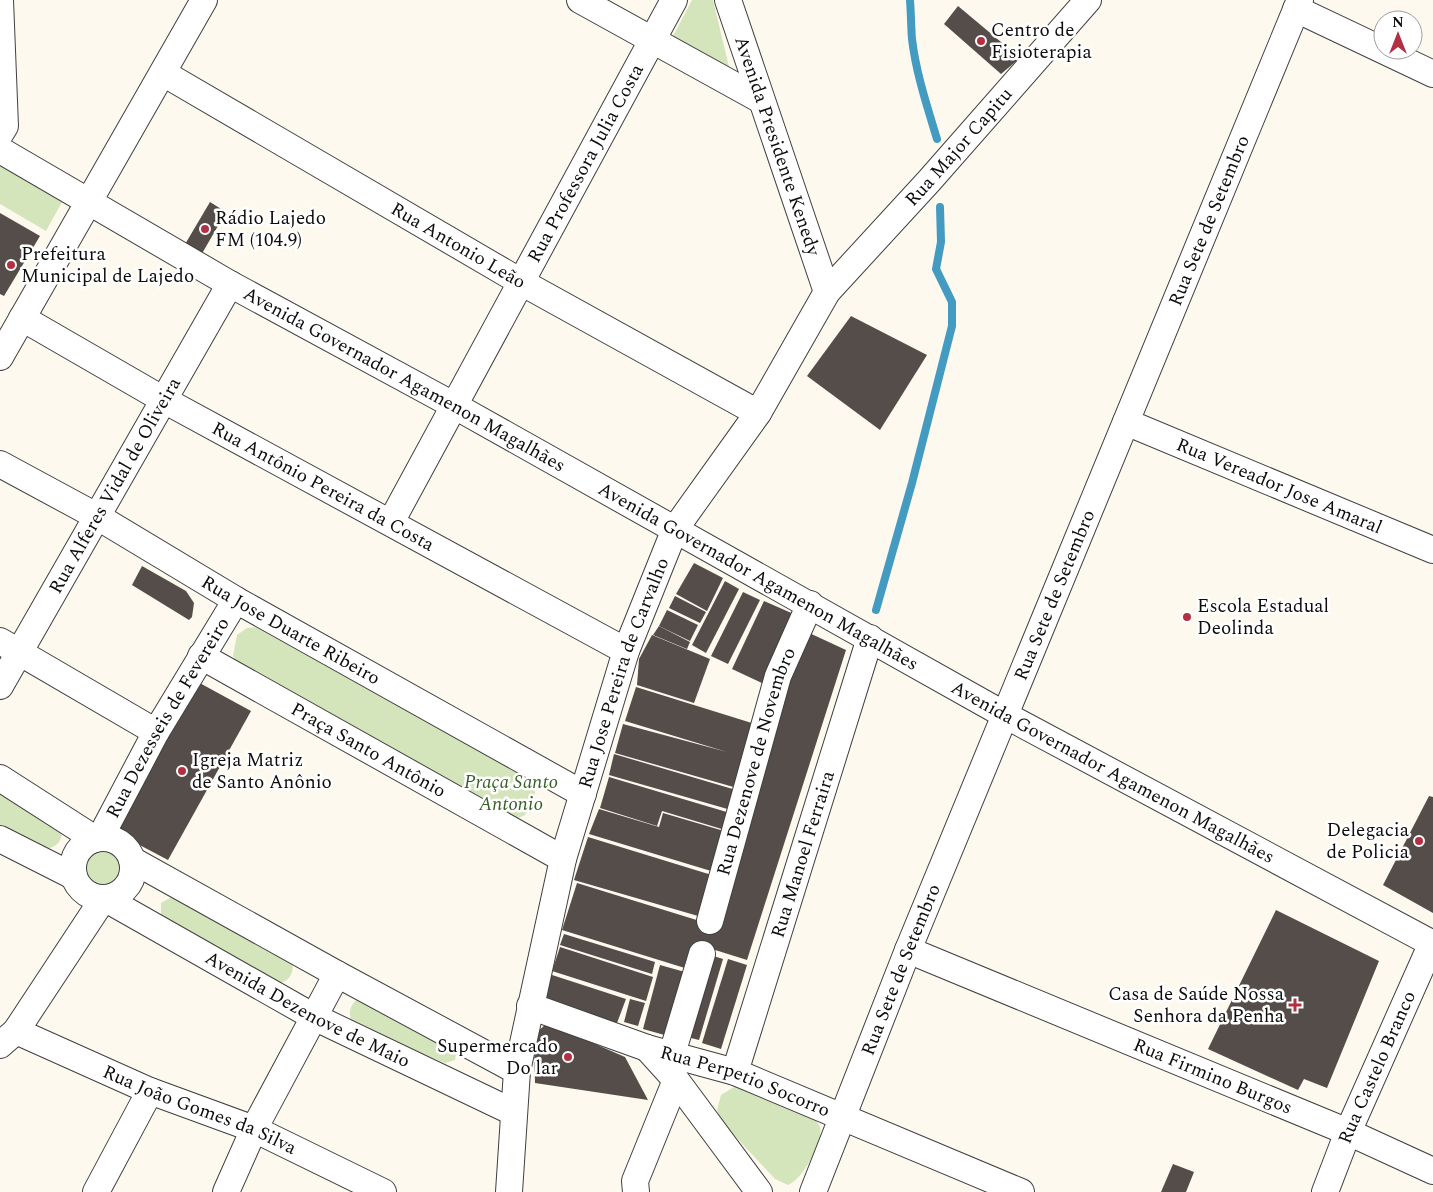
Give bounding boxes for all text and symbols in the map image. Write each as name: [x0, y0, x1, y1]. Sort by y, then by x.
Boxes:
north arrow: [1373, 10, 1423, 60]
text: N: [1392, 12, 1404, 33]
place label: Centro de Fisioterapia: [991, 16, 1093, 67]
street label: Avenida Presidente Kenedy: [727, 32, 828, 260]
marker: Centro de Fisioterapia: [975, 35, 987, 47]
street label: Rua Professora Julia Costa: [520, 58, 652, 268]
street label: Rua Major Capitu: [898, 81, 1020, 213]
street label: Rua Sete de Setembro: [1161, 131, 1257, 311]
street label: Rua Antonio Leão: [385, 194, 531, 296]
place label: Rádio Lajedo FM (104.9): [215, 204, 326, 255]
marker: Rádio Lajedo FM (104.9): [199, 223, 211, 235]
place label: Prefeitura Municipal de Lajedo: [21, 240, 194, 291]
marker: Prefeitura Municipal de Lajedo: [5, 259, 17, 271]
street label: Avenida Governador Agamenon Magalhães: [238, 279, 571, 480]
street label: Rua Alferes Vidal de Oliveira: [41, 371, 189, 599]
street label: Rua Antônio Pereira da Costa: [206, 414, 440, 559]
street label: Rua Vereador Jose Amaral: [1172, 430, 1387, 542]
street label: Avenida Governador Agamenon Magalhães: [593, 475, 924, 678]
street label: Rua Sete de Setembro: [1006, 505, 1103, 685]
street label: Rua Jose Pereira de Carvalho: [571, 553, 677, 792]
street label: Rua Jose Duarte Ribeiro: [196, 568, 386, 692]
place label: Escola Estadual Deolinda: [1197, 592, 1329, 643]
marker: Escola Estadual Deolinda: [1181, 611, 1193, 623]
street label: Rua Dezesseis de Fevereiro: [98, 612, 237, 823]
street label: Rua Dezenove de Novembro: [709, 643, 803, 879]
street label: Avenida Governador Agamenon Magalhães: [946, 673, 1280, 871]
street label: Praça Santo Antônio: [285, 695, 452, 805]
place label: Igreja Matriz de Santo Anônio: [192, 746, 332, 797]
marker: Igreja Matriz de Santo Anônio: [176, 765, 188, 777]
street label: Rua Manoel Ferraira: [763, 766, 843, 942]
park label: Praça Santo Antonio: [464, 768, 558, 819]
place label: Delegacia de Policia: [1326, 816, 1410, 867]
marker: Delegacia de Policia: [1413, 835, 1425, 847]
street label: Rua Sete de Setembro: [853, 880, 948, 1060]
street label: Avenida Dezenove de Maio: [200, 944, 415, 1075]
place label: Casa de Saúde Nossa Senhora da Penha: [1108, 980, 1285, 1031]
street label: Rua Castelo Branco: [1330, 986, 1423, 1148]
marker: Casa de Saúde Nossa Senhora da Penha: [1288, 998, 1302, 1012]
street label: Rua Firmino Burgos: [1129, 1030, 1297, 1122]
place label: Supermercado Do lar: [437, 1032, 558, 1083]
street label: Rua Perpetio Socorro: [657, 1038, 835, 1125]
marker: Supermercado Do lar: [562, 1051, 574, 1063]
street label: Rua João Gomes da Silva: [98, 1057, 302, 1163]

